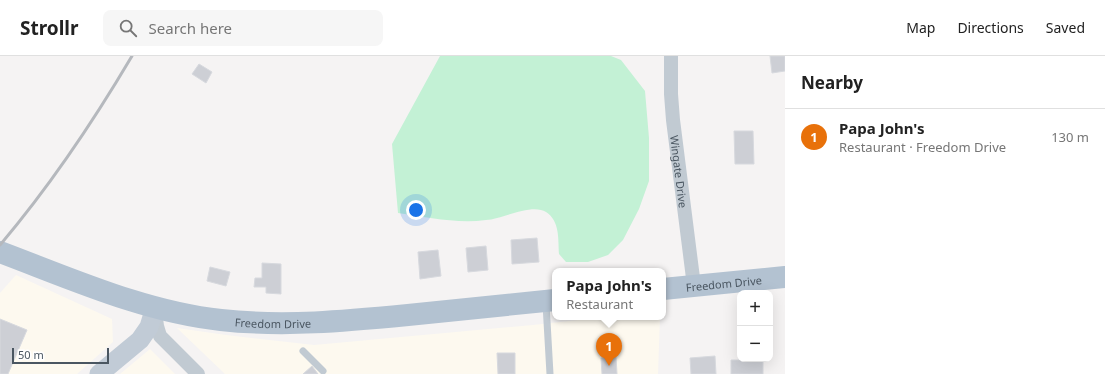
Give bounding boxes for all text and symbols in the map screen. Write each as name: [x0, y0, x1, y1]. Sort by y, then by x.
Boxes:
search box: [103, 10, 383, 46]
text: Strollr: [20, 15, 79, 41]
icon: search: [117, 17, 139, 39]
text: Search here: [149, 18, 232, 38]
text: Map: [906, 18, 935, 37]
text: Directions: [957, 18, 1024, 37]
text: Saved: [1046, 18, 1085, 37]
text: Nearby: [801, 71, 863, 94]
text: Papa John's: [839, 118, 924, 138]
text: 1: [810, 128, 818, 146]
text: 130 m: [1051, 128, 1089, 146]
street label: Wingate Drive: [667, 134, 692, 209]
text: Restaurant · Freedom Drive: [839, 138, 1006, 156]
your location: [406, 200, 426, 220]
popup: [552, 268, 666, 320]
street label: Freedom Drive: [685, 272, 762, 294]
text: Papa John's: [566, 275, 652, 295]
map controls: [737, 290, 773, 362]
button: +: [737, 290, 773, 326]
text: Restaurant: [566, 295, 633, 313]
street label: Freedom Drive: [234, 314, 311, 331]
button: −: [737, 326, 773, 362]
pin: 1: [596, 333, 622, 366]
scale bar: [12, 346, 109, 365]
text: 50 m: [18, 347, 44, 362]

